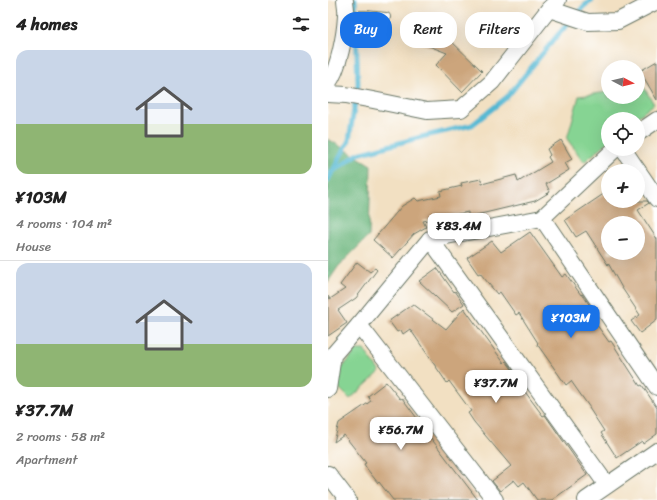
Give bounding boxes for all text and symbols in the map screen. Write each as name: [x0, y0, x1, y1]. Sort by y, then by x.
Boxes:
text: 4 homes: [16, 9, 77, 39]
chip: Buy: [340, 12, 392, 48]
chip: Rent: [400, 12, 457, 48]
chip: Filters: [465, 12, 534, 48]
icon: filters: [290, 13, 312, 35]
north arrow: [601, 60, 645, 104]
map controls: [601, 60, 645, 260]
icon: home: [128, 76, 200, 148]
button: locate: [601, 112, 645, 156]
button: +: [601, 164, 645, 208]
text: ¥103M: [16, 182, 67, 212]
text: 4 rooms · 104 m²: [16, 212, 112, 235]
pin: ¥83.4M: [426, 213, 492, 247]
text: ¥83.4M: [437, 214, 481, 237]
button: −: [601, 216, 645, 260]
text: House: [16, 235, 51, 258]
icon: home: [128, 289, 200, 361]
pin: ¥103M: [543, 305, 599, 339]
text: ¥103M: [552, 306, 590, 329]
pin: ¥37.7M: [463, 370, 529, 404]
text: ¥37.7M: [474, 371, 518, 394]
text: ¥37.7M: [16, 395, 73, 425]
pin: ¥56.7M: [368, 417, 434, 451]
text: ¥56.7M: [379, 418, 423, 441]
text: 2 rooms · 58 m²: [16, 425, 105, 448]
text: Apartment: [16, 448, 77, 471]

